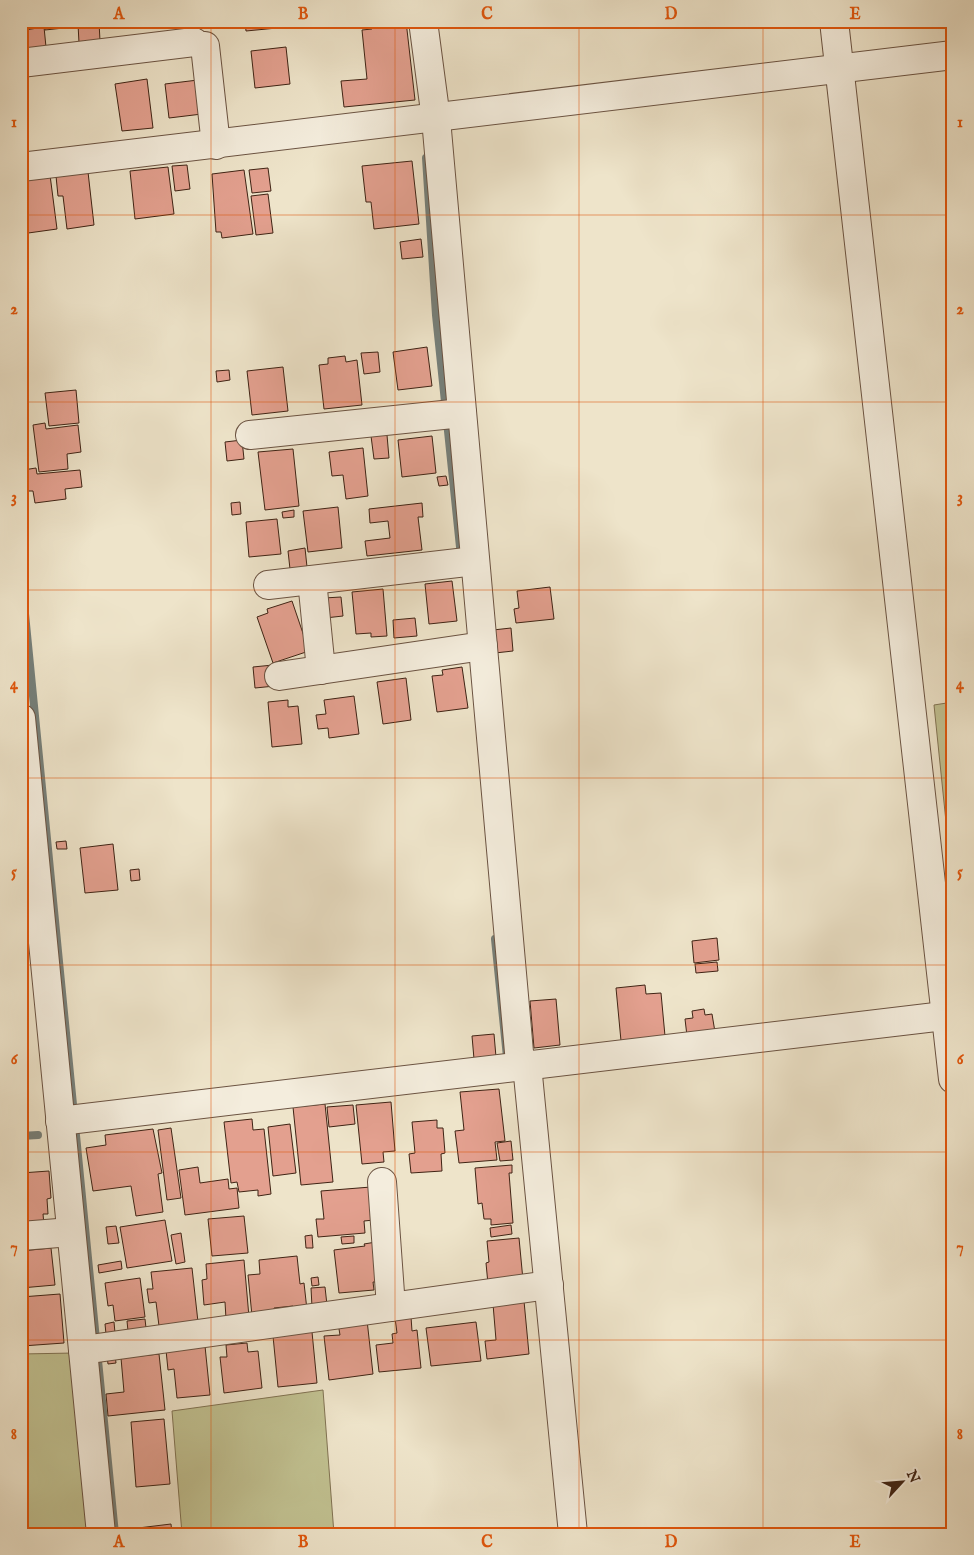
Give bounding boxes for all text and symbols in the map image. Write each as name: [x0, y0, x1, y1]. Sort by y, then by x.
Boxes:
text: A: [113, 5, 126, 25]
text: B: [298, 5, 309, 25]
text: C: [481, 5, 493, 25]
text: D: [665, 5, 678, 25]
text: E: [849, 5, 861, 25]
text: 1: [11, 113, 17, 133]
text: 1: [957, 113, 963, 133]
text: 2: [10, 300, 18, 320]
text: 2: [956, 300, 964, 320]
text: 3: [11, 488, 17, 508]
text: 3: [957, 488, 963, 508]
text: 4: [10, 675, 19, 695]
text: 4: [956, 675, 965, 695]
text: 5: [11, 863, 17, 883]
text: 5: [957, 863, 963, 883]
text: 6: [11, 1050, 19, 1070]
text: 6: [957, 1050, 965, 1070]
text: 7: [10, 1238, 18, 1258]
text: 7: [956, 1238, 964, 1258]
text: 8: [11, 1425, 17, 1445]
text: 8: [957, 1425, 963, 1445]
north arrow: [876, 1458, 926, 1508]
text: N: [902, 1466, 924, 1486]
text: A: [113, 1533, 126, 1553]
text: B: [298, 1533, 309, 1553]
text: C: [481, 1533, 493, 1553]
text: D: [665, 1533, 678, 1553]
text: E: [849, 1533, 861, 1553]

